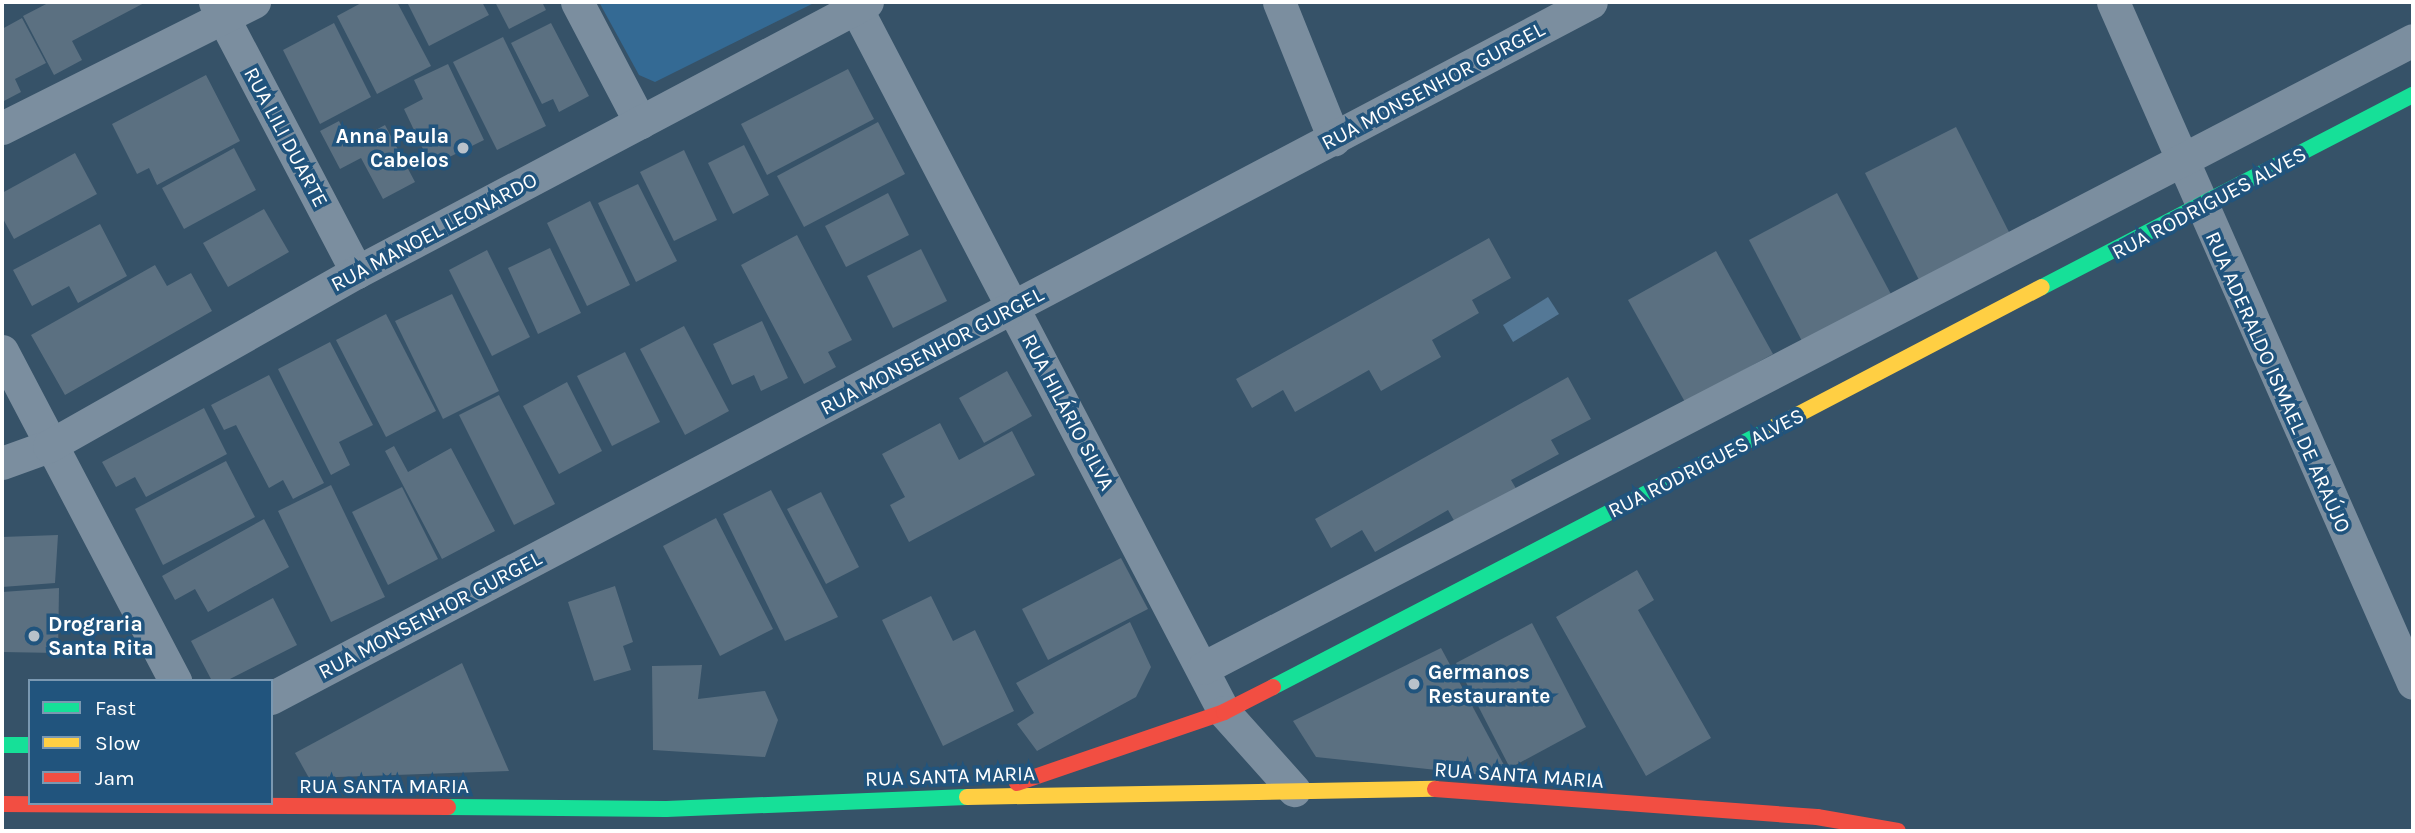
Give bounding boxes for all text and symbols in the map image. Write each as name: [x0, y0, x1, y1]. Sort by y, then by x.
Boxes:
street label: RUA MONSENHOR GURGEL: [1317, 16, 1549, 156]
street label: RUA LILI DUARTE: [239, 63, 333, 211]
place label: Anna Paula Cabelos: [336, 123, 449, 173]
marker: Anna Paula Cabelos: [455, 140, 471, 156]
street label: RUA RODRIGUES ALVES: [2107, 141, 2311, 265]
street label: RUA MANOEL LEONARDO: [327, 167, 541, 297]
street label: RUA ADERALDO ISMAEL DE ARAÚJO: [2200, 228, 2356, 536]
street label: RUA MONSENHOR GURGEL: [816, 281, 1048, 421]
street label: RUA HILÁRIO SILVA: [1016, 330, 1120, 494]
street label: RUA RODRIGUES ALVES: [1604, 403, 1808, 523]
street label: RUA MONSENHOR GURGEL: [314, 545, 546, 685]
place label: Drograria Santa Rita: [48, 611, 154, 661]
marker: Drograria Santa Rita: [26, 628, 42, 644]
place label: Germanos Restaurante: [1428, 659, 1550, 709]
marker: Germanos Restaurante: [1406, 676, 1422, 692]
legend: [28, 679, 273, 805]
text: Fast: [95, 696, 136, 720]
text: Slow: [95, 731, 140, 755]
street label: RUA SANTA MARIA: [1433, 756, 1605, 794]
street label: RUA SANTA MARIA: [865, 760, 1035, 792]
text: Jam: [95, 766, 135, 790]
street label: RUA SANTA MARIA: [299, 773, 469, 799]

